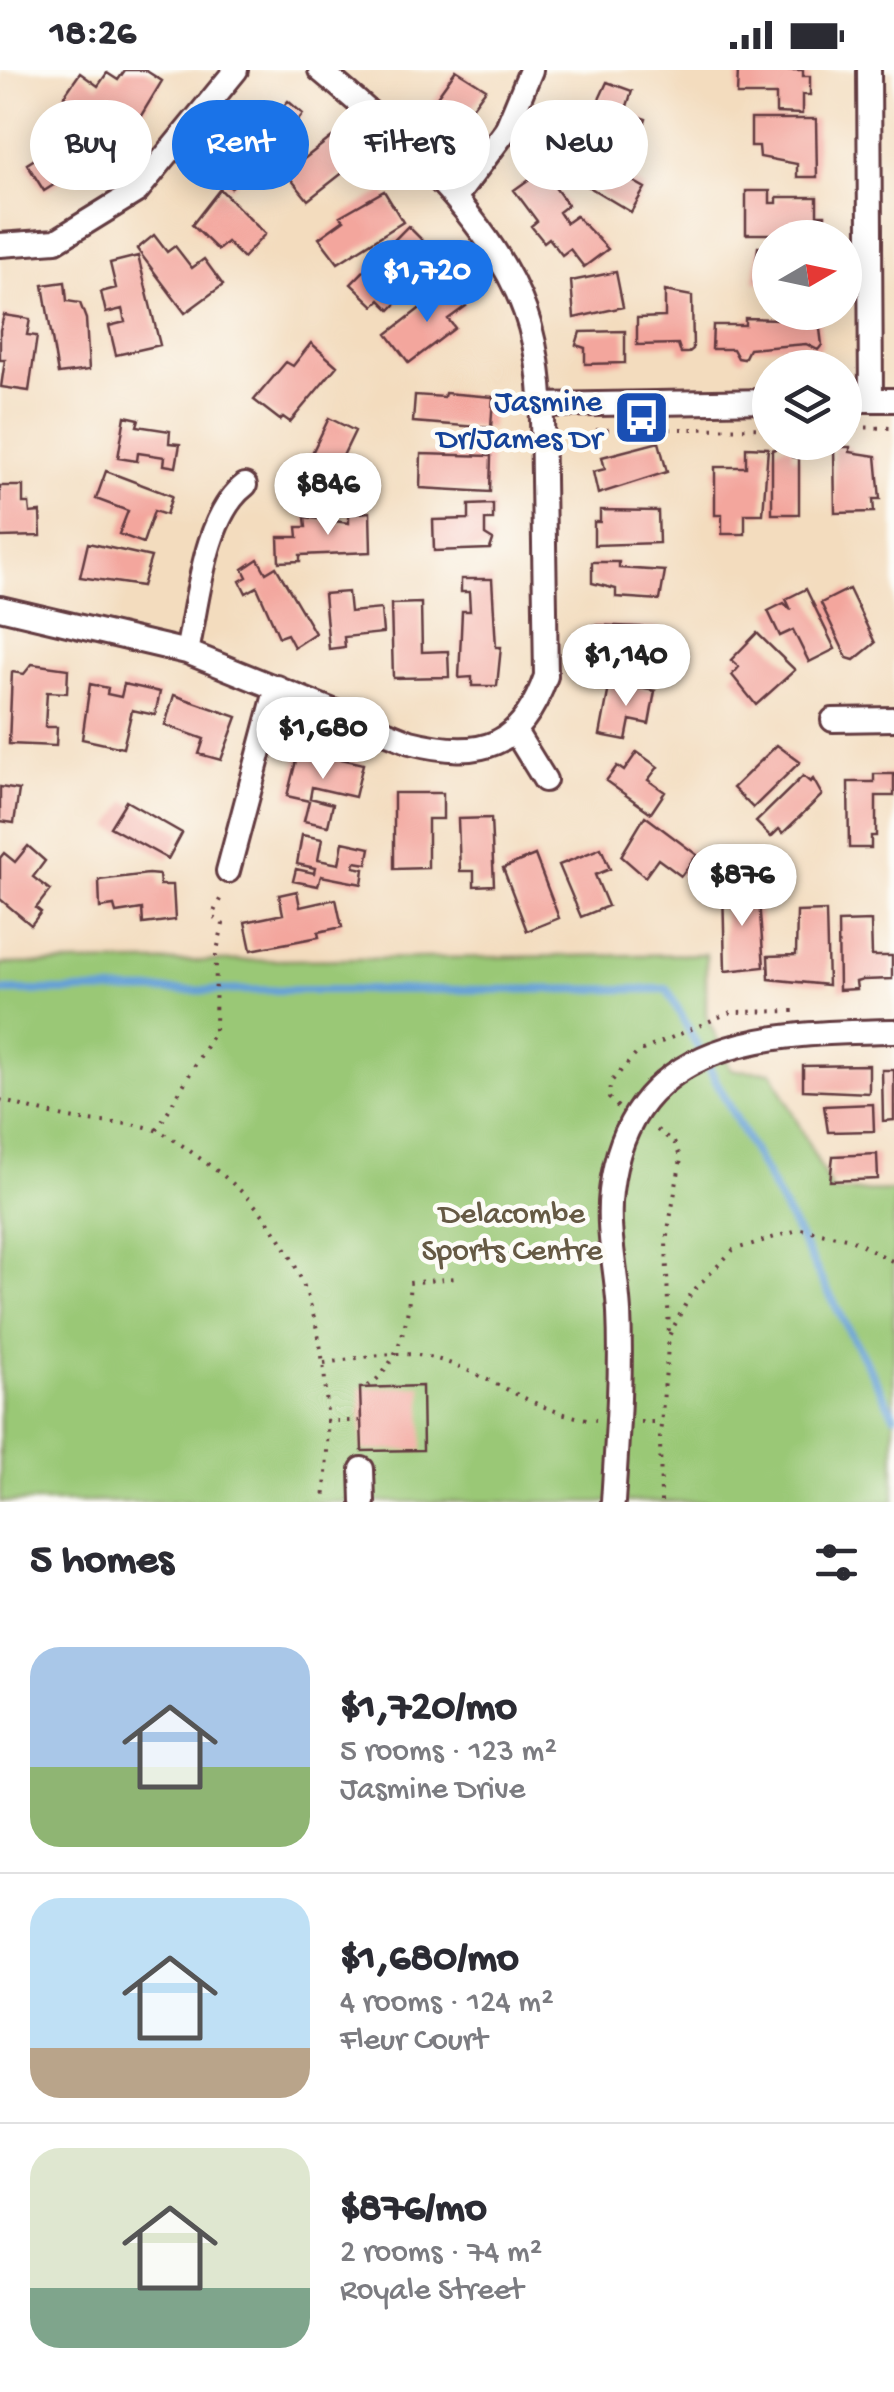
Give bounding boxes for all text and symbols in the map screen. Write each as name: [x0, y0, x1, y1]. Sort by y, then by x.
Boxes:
text: 18:26: [50, 13, 136, 57]
chip: Buy: [30, 100, 152, 190]
chip: Rent: [172, 100, 309, 190]
chip: Filters: [329, 100, 490, 190]
chip: New: [510, 100, 648, 190]
north arrow: [752, 220, 862, 330]
map controls: [752, 220, 862, 460]
pin: $1,720: [346, 240, 508, 325]
text: $1,720: [383, 253, 471, 291]
button: layers: [752, 350, 862, 460]
place label: Jasmine Dr/James Dr: [435, 385, 605, 460]
bus stop icon: Jasmine Dr/James Dr: [611, 387, 671, 447]
pin: $846: [269, 453, 387, 538]
text: $846: [296, 466, 360, 504]
pin: $1,140: [545, 624, 707, 709]
text: $1,140: [584, 637, 668, 675]
pin: $1,680: [242, 697, 404, 782]
text: $1,680: [278, 710, 368, 748]
pin: $876: [683, 844, 801, 929]
text: $876: [710, 857, 774, 895]
park label: Delacombe Sports Centre: [422, 1197, 603, 1272]
icon: filters: [809, 1535, 864, 1590]
text: 5 homes: [30, 1538, 173, 1587]
text: $1,720/mo: [340, 1685, 517, 1734]
icon: home: [110, 1687, 230, 1807]
text: 5 rooms · 123 m²: [340, 1734, 557, 1772]
text: Jasmine Drive: [340, 1772, 525, 1810]
text: $1,680/mo: [340, 1936, 519, 1985]
icon: home: [110, 1938, 230, 2058]
text: 4 rooms · 124 m²: [340, 1985, 554, 2023]
text: Fleur Court: [340, 2023, 487, 2061]
text: $876/mo: [340, 2186, 487, 2235]
icon: home: [110, 2188, 230, 2308]
text: 2 rooms · 74 m²: [340, 2235, 542, 2273]
text: Royale Street: [340, 2273, 523, 2311]

